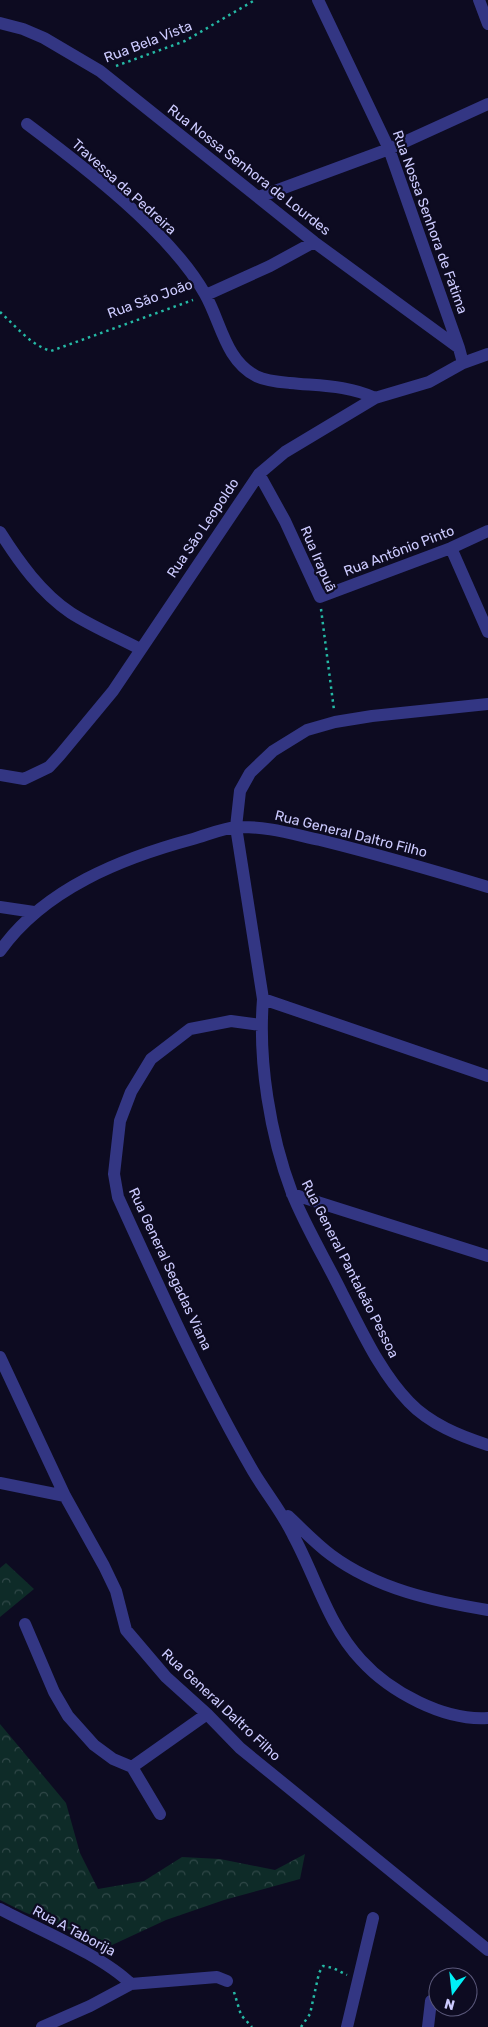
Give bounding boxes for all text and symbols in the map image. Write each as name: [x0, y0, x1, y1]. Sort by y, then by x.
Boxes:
street label: Rua Bela Vista: [102, 17, 194, 67]
street label: Rua Nossa Senhora de Lourdes: [164, 101, 334, 239]
street label: Rua Nossa Senhora de Fatima: [389, 128, 471, 316]
street label: Travessa da Pedreira: [68, 136, 180, 238]
street label: Rua São João: [105, 276, 195, 322]
street label: Rua São Leopoldo: [163, 475, 243, 581]
street label: Rua Antônio Pinto: [341, 522, 457, 580]
street label: Rua Irapuã: [296, 523, 340, 595]
street label: Rua General Daltro Filho: [273, 807, 429, 861]
street label: Rua General Pantaleão Pessoa: [298, 1177, 402, 1361]
street label: Rua General Segadas Viana: [125, 1185, 215, 1353]
street label: Rua General Daltro Filho: [158, 1645, 284, 1765]
street label: Rua A Taborija: [30, 1902, 118, 1960]
north arrow: [428, 1967, 478, 2017]
text: N: [443, 1995, 457, 2014]

